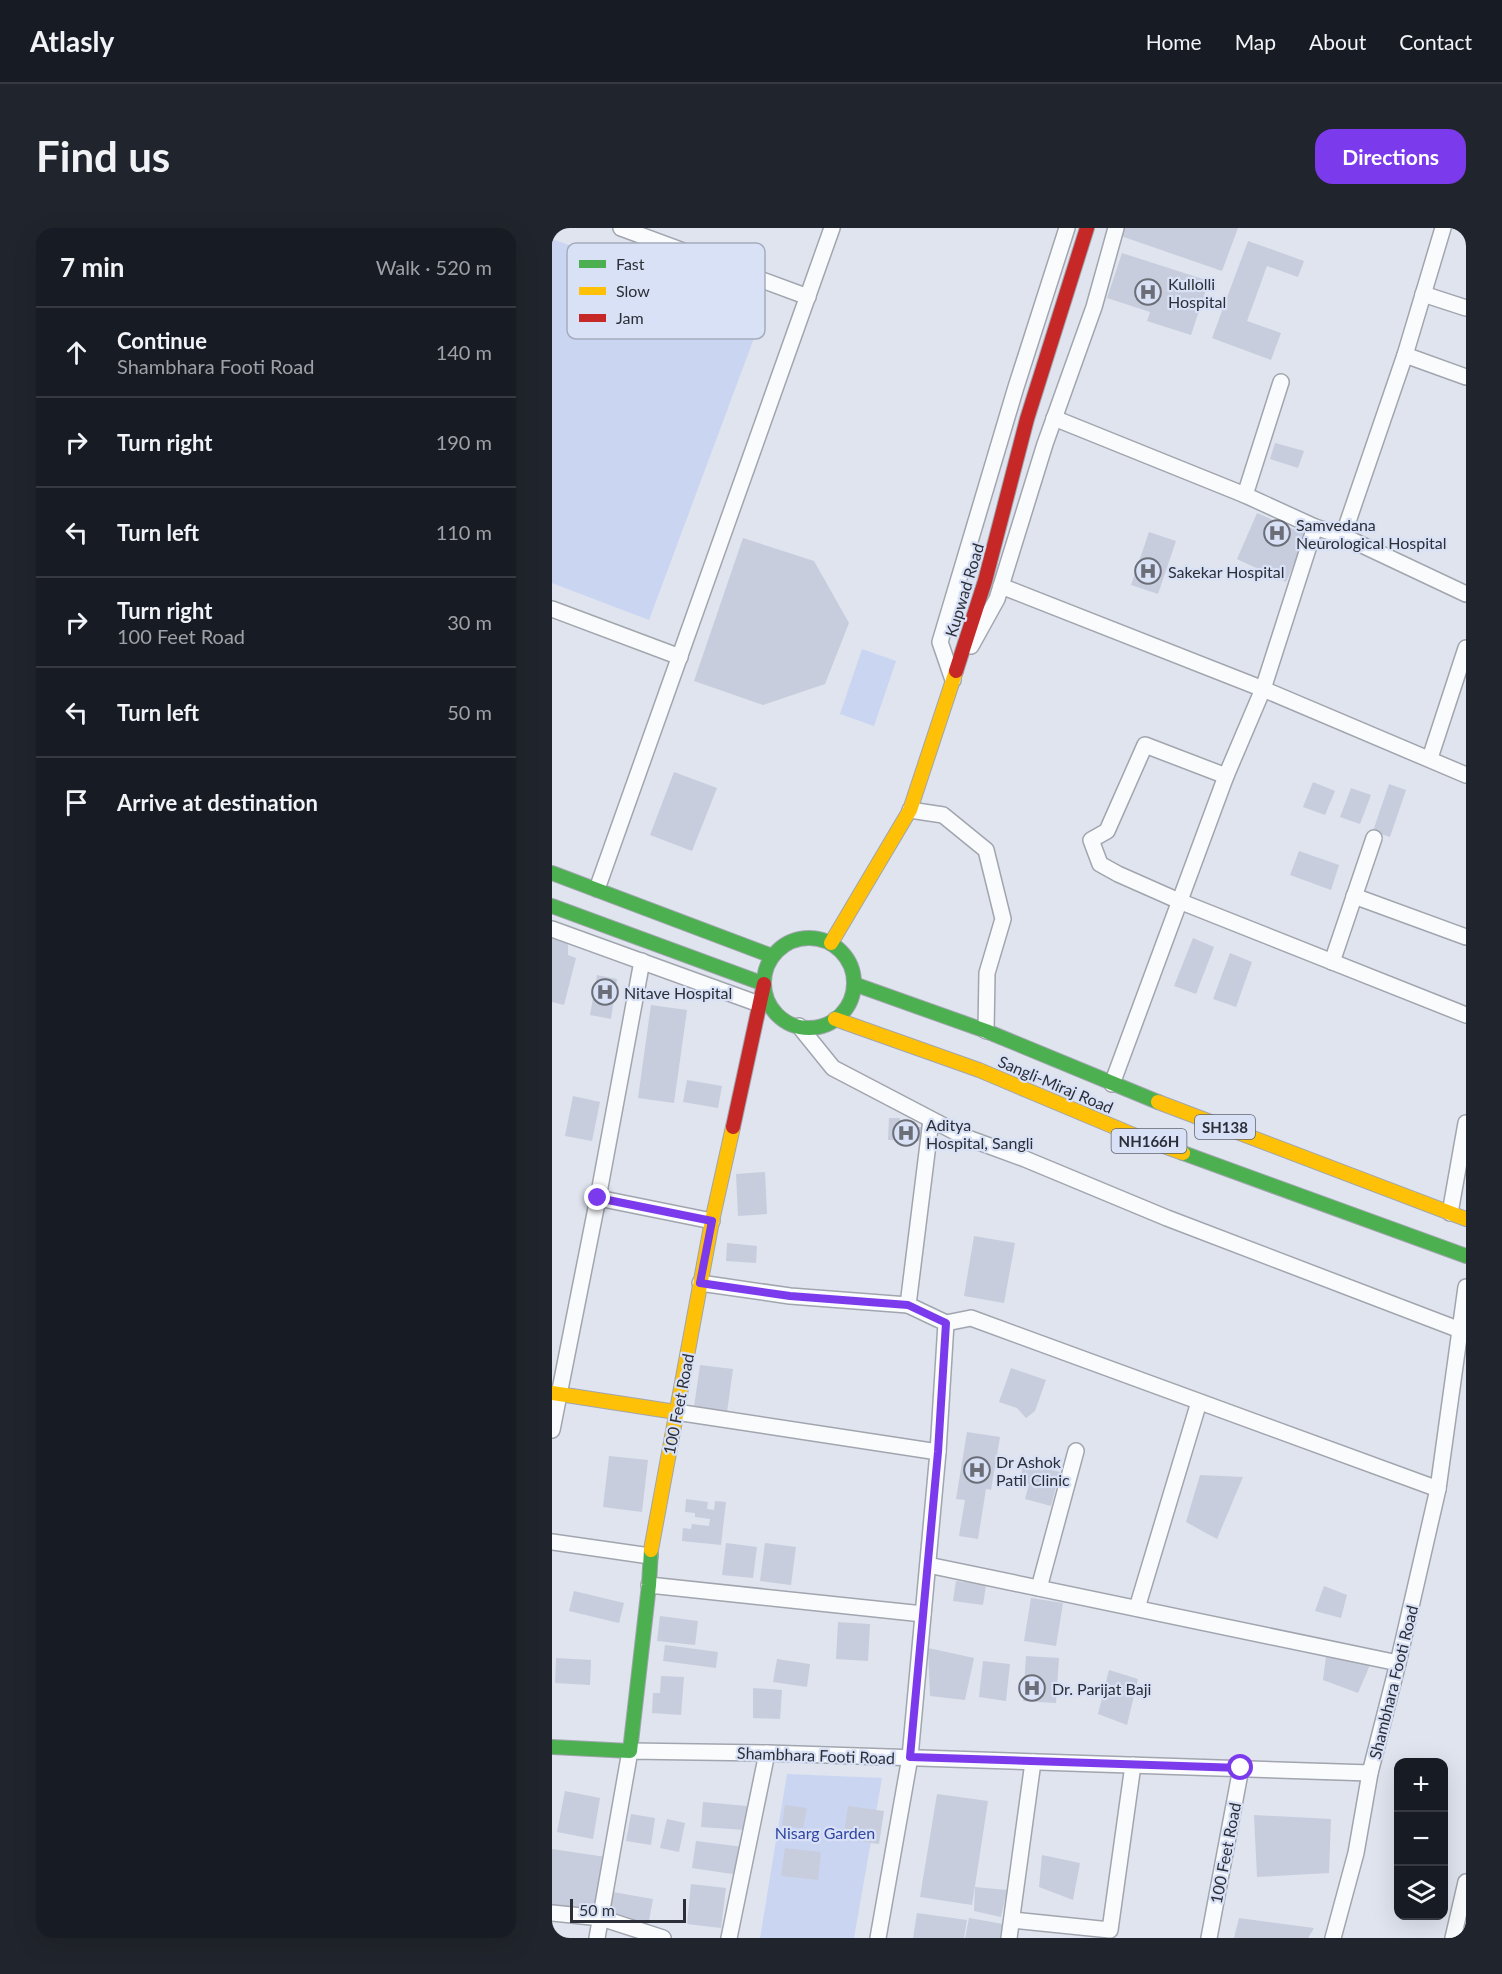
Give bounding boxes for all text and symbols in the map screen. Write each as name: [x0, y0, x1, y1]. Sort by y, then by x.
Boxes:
text: Atlasly: [30, 24, 114, 58]
text: Home: [1146, 29, 1202, 54]
text: Map: [1235, 29, 1276, 54]
text: About: [1309, 29, 1366, 54]
text: Contact: [1399, 29, 1472, 54]
button: Directions: [1315, 129, 1466, 184]
text: Find us: [36, 131, 170, 181]
legend: [567, 243, 765, 339]
text: 7 min: [60, 251, 124, 283]
text: Fast: [616, 254, 645, 273]
text: Walk · 520 m: [376, 255, 492, 279]
place label: Kullolli Hospital: [1168, 274, 1226, 311]
hospital icon: Kullolli Hospital: [1133, 277, 1163, 307]
text: Slow: [616, 281, 650, 300]
text: Jam: [616, 308, 644, 327]
text: Continue: [117, 327, 207, 354]
icon: ahead: [60, 336, 93, 369]
text: 140 m: [436, 340, 492, 364]
text: Shambhara Footi Road: [117, 354, 314, 378]
icon: right: [60, 426, 93, 459]
text: Turn right: [117, 429, 212, 456]
text: 190 m: [436, 430, 492, 454]
place label: Samvedana Neurological Hospital: [1296, 515, 1447, 552]
icon: left: [60, 516, 93, 549]
hospital icon: Samvedana Neurological Hospital: [1262, 518, 1292, 548]
text: Turn left: [117, 519, 199, 546]
text: 110 m: [436, 520, 492, 544]
street label: Kupwad Road: [941, 541, 987, 639]
hospital icon: Sakekar Hospital: [1133, 556, 1163, 586]
place label: Sakekar Hospital: [1168, 562, 1285, 581]
text: Turn right: [117, 597, 212, 624]
icon: right: [60, 606, 93, 639]
text: 30 m: [447, 610, 492, 634]
text: 100 Feet Road: [117, 624, 245, 648]
icon: left: [60, 696, 93, 729]
text: Turn left: [117, 699, 199, 726]
text: 50 m: [447, 700, 492, 724]
icon: arrive: [60, 786, 93, 819]
text: Arrive at destination: [117, 789, 318, 816]
hospital icon: Nitave Hospital: [590, 977, 620, 1007]
place label: Nitave Hospital: [624, 983, 732, 1002]
street label: Sangli-Miraj Road: [996, 1051, 1116, 1117]
place label: Aditya Hospital, Sangli: [926, 1115, 1033, 1152]
road number: SH138: [1195, 1115, 1255, 1139]
hospital icon: Aditya Hospital, Sangli: [891, 1118, 921, 1148]
road number: NH166H: [1112, 1129, 1186, 1153]
route end: [584, 1184, 610, 1210]
street label: 100 Feet Road: [659, 1352, 697, 1456]
place label: Dr Ashok Patil Clinic: [996, 1452, 1070, 1489]
hospital icon: Dr Ashok Patil Clinic: [962, 1455, 992, 1485]
street label: Shambhara Footi Road: [1365, 1603, 1421, 1761]
hospital icon: Dr. Parijat Baji: [1017, 1673, 1047, 1703]
place label: Dr. Parijat Baji: [1052, 1679, 1151, 1698]
street label: Shambhara Footi Road: [737, 1743, 895, 1767]
route start: [1227, 1754, 1253, 1780]
map controls: [1394, 1758, 1448, 1920]
button: +: [1394, 1758, 1448, 1812]
street label: 100 Feet Road: [1206, 1801, 1244, 1905]
button: −: [1394, 1812, 1448, 1866]
park label: Nisarg Garden: [775, 1823, 875, 1842]
button: layers: [1394, 1866, 1448, 1920]
scale bar: [570, 1896, 686, 1924]
text: 50 m: [579, 1900, 615, 1919]

